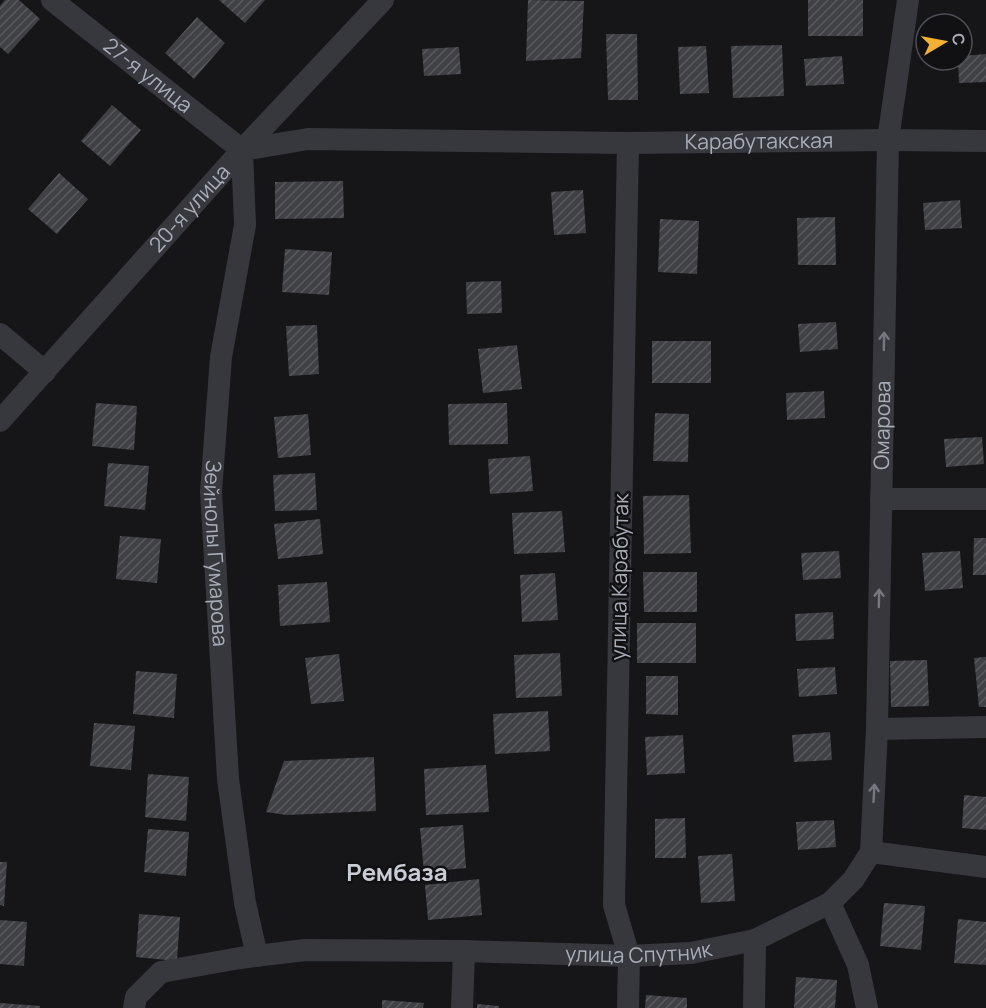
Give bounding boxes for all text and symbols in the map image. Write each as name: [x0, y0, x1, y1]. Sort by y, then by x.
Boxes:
north arrow: [914, 12, 974, 72]
street label: 27-я улица: [98, 31, 199, 119]
text: С: [947, 32, 971, 47]
street label: Карабутакская: [685, 126, 833, 155]
street label: 20-я улица: [142, 158, 236, 258]
one-way arrow: [878, 331, 890, 351]
street label: Омарова: [867, 380, 897, 470]
street label: Зейнолы Гумарова: [198, 459, 235, 647]
street label: улица Карабутак: [604, 493, 634, 661]
one-way arrow: [873, 589, 885, 609]
one-way arrow: [868, 784, 879, 804]
district label: Рембаза: [346, 855, 448, 888]
street label: улица Спутник: [565, 934, 715, 969]

